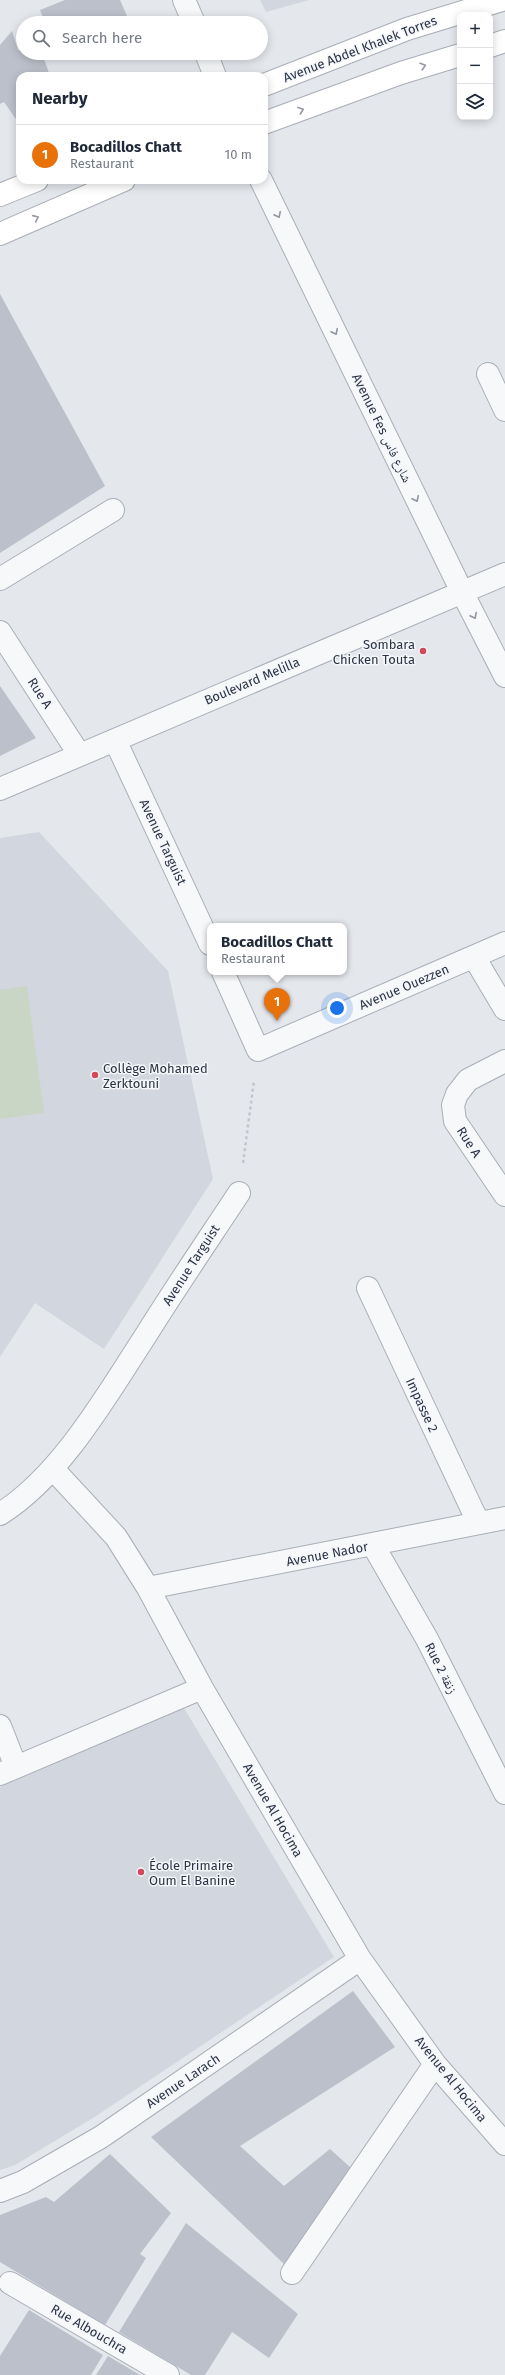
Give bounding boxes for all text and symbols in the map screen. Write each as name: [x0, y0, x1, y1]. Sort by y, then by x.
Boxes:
map controls: [457, 12, 493, 120]
button: +: [457, 12, 493, 48]
street label: Avenue Abdel Khalek Torres: [281, 13, 439, 85]
search box: [16, 16, 268, 60]
icon: search: [30, 27, 52, 49]
text: Search here: [62, 29, 142, 47]
button: −: [457, 48, 493, 84]
one-way arrow: [419, 62, 426, 71]
button: layers: [457, 84, 493, 120]
text: Nearby: [32, 88, 87, 109]
one-way arrow: [297, 106, 304, 114]
text: Bocadillos Chatt: [70, 138, 182, 156]
text: 1: [42, 147, 48, 162]
text: 10 m: [225, 147, 252, 162]
text: Restaurant: [70, 156, 134, 171]
one-way arrow: [273, 211, 281, 218]
one-way arrow: [31, 215, 39, 223]
one-way arrow: [330, 328, 338, 335]
street label: Avenue Fes شارع فاس: [347, 371, 415, 486]
one-way arrow: [411, 495, 419, 502]
one-way arrow: [469, 611, 477, 619]
place label: Sombara Chicken Touta: [333, 637, 415, 667]
marker: Sombara Chicken Touta: [418, 646, 428, 656]
street label: Boulevard Melilla: [202, 654, 302, 708]
street label: Rue A: [25, 675, 56, 712]
street label: Avenue Targuist: [137, 797, 190, 888]
popup: [207, 923, 347, 975]
text: Bocadillos Chatt: [221, 933, 333, 951]
text: Restaurant: [221, 951, 285, 966]
street label: Avenue Ouezzen: [357, 961, 451, 1013]
pin: 1: [264, 988, 290, 1021]
your location: [327, 998, 347, 1018]
place label: Collège Mohamed Zerktouni: [103, 1061, 208, 1091]
marker: Collège Mohamed Zerktouni: [90, 1070, 100, 1080]
street label: Rue A: [454, 1124, 485, 1161]
street label: Avenue Targuist: [159, 1222, 223, 1308]
street label: Impasse 2: [403, 1375, 441, 1435]
street label: Avenue Nador: [285, 1539, 369, 1569]
street label: Rue 2 زنقة: [421, 1640, 460, 1697]
street label: Avenue Al Hocima: [240, 1760, 306, 1860]
place label: École Primaire Oum El Banine: [149, 1858, 235, 1888]
marker: École Primaire Oum El Banine: [136, 1867, 146, 1877]
street label: Avenue Al Hocima: [412, 2033, 490, 2125]
street label: Avenue Larach: [143, 2051, 223, 2111]
street label: Rue Albouchra: [48, 2301, 130, 2357]

